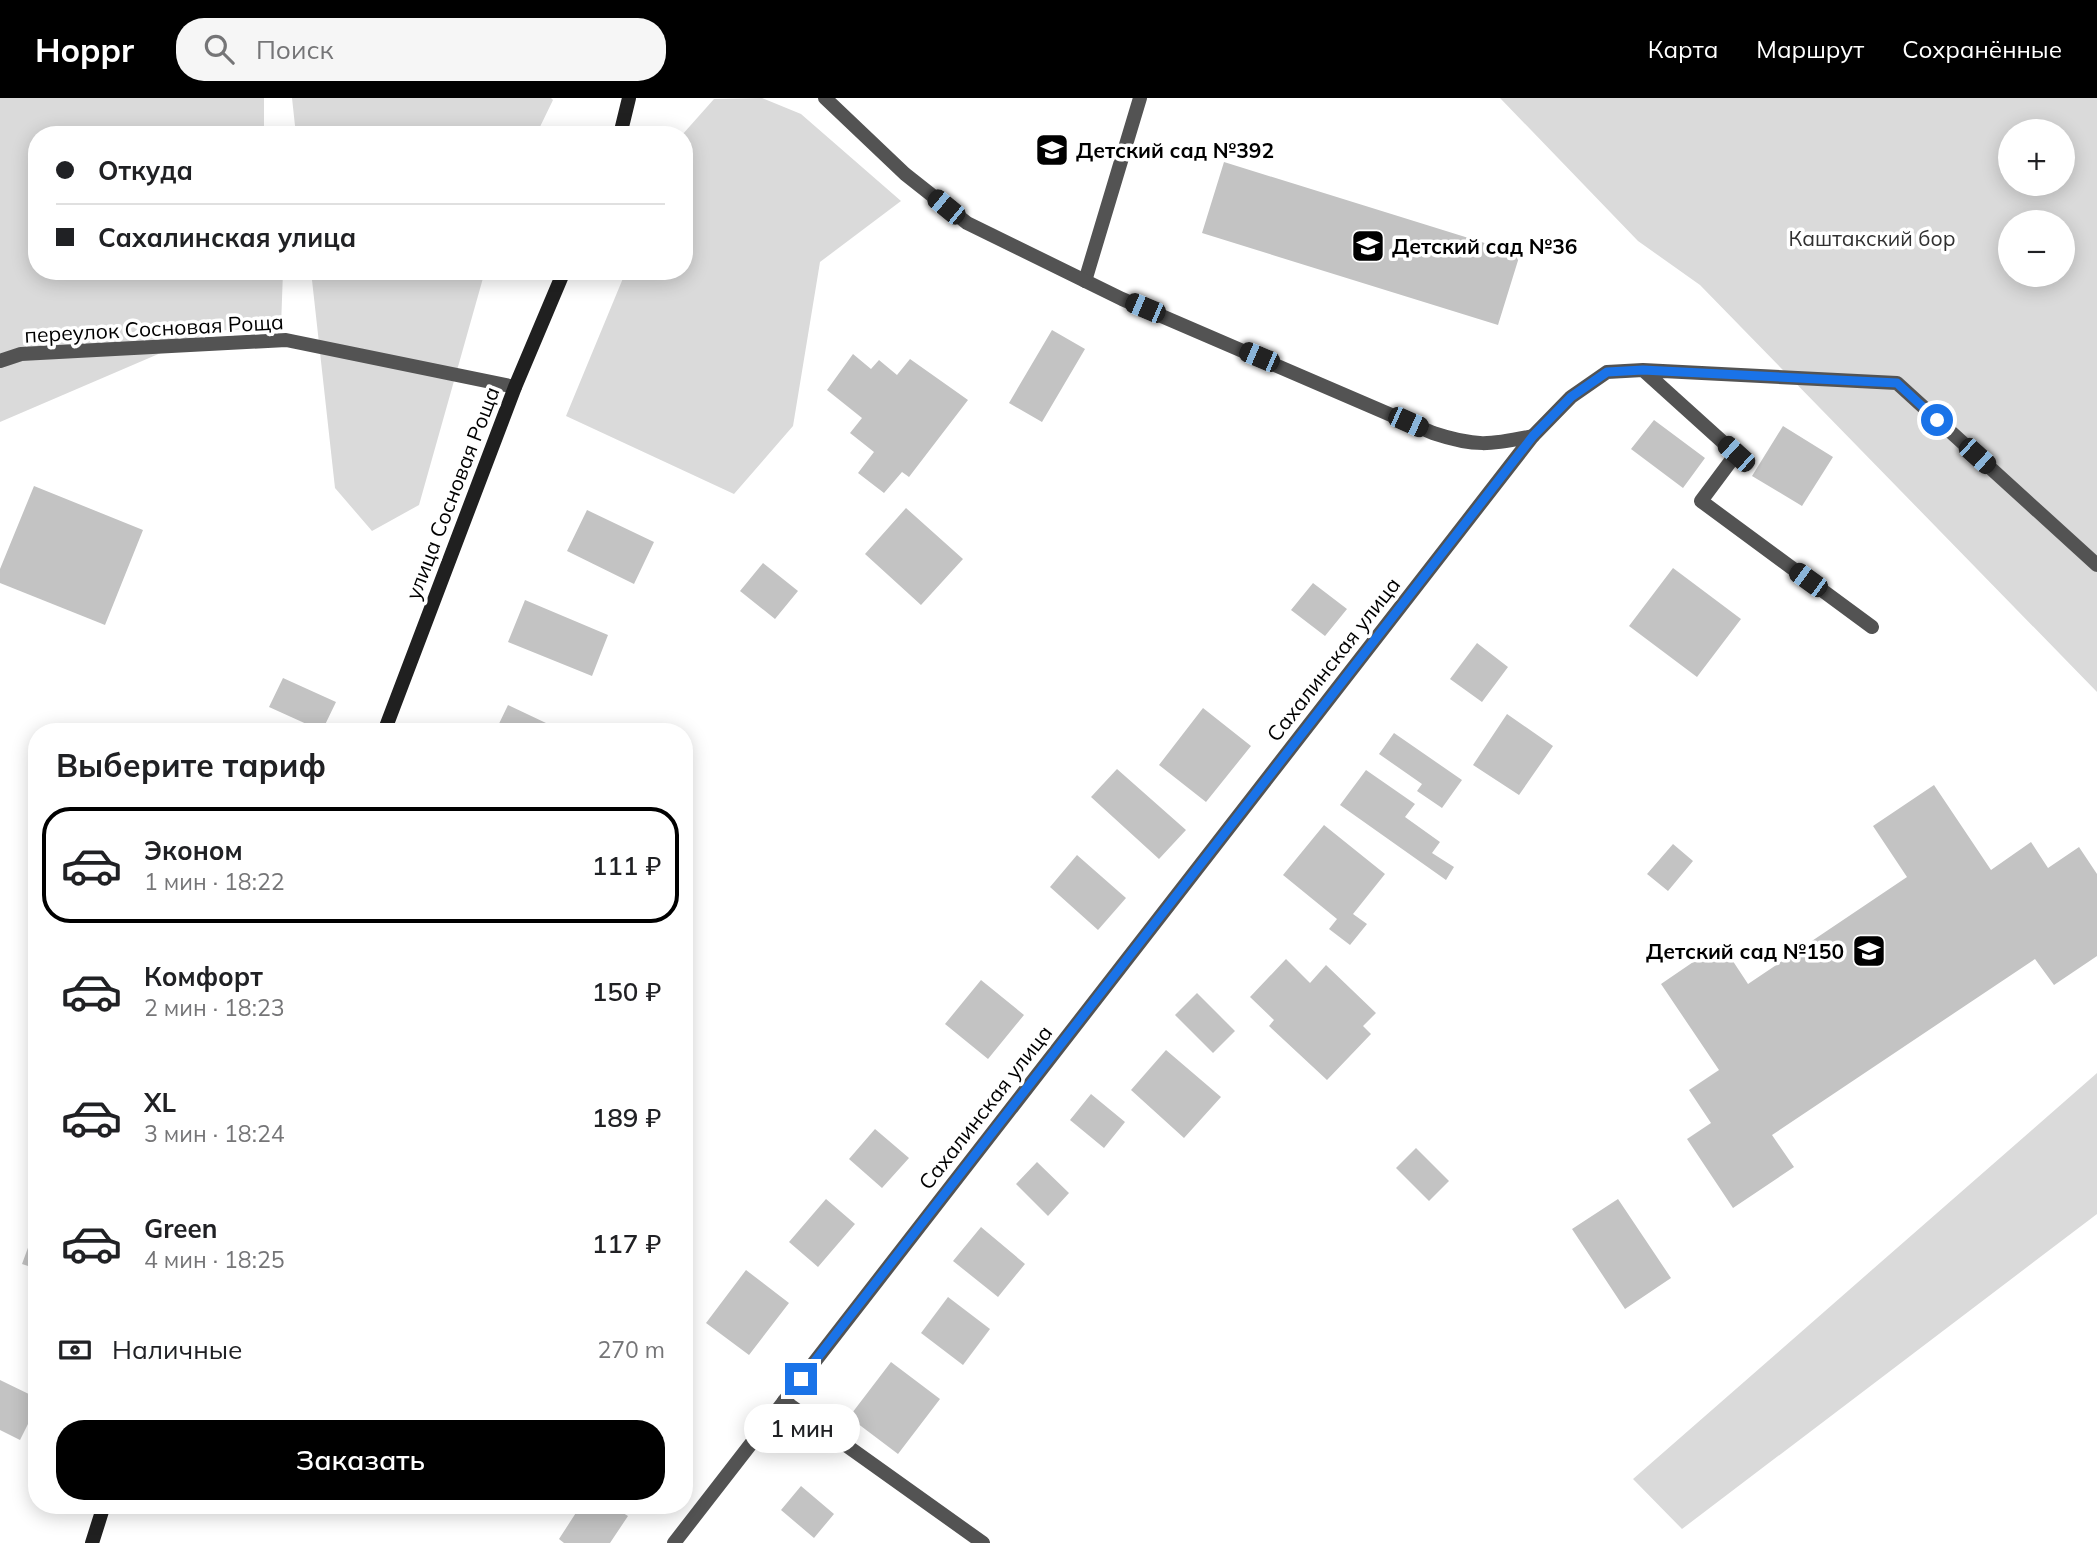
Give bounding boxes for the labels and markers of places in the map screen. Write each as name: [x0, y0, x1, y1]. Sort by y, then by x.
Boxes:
school or university icon: Детский сад №392: [1033, 131, 1071, 169]
place label: Детский сад №392: [1076, 137, 1274, 163]
school or university icon: Детский сад №36: [1349, 227, 1387, 265]
place label: Детский сад №36: [1392, 233, 1577, 259]
school or university icon: Детский сад №150: [1850, 932, 1888, 970]
place label: Детский сад №150: [1646, 938, 1844, 964]

